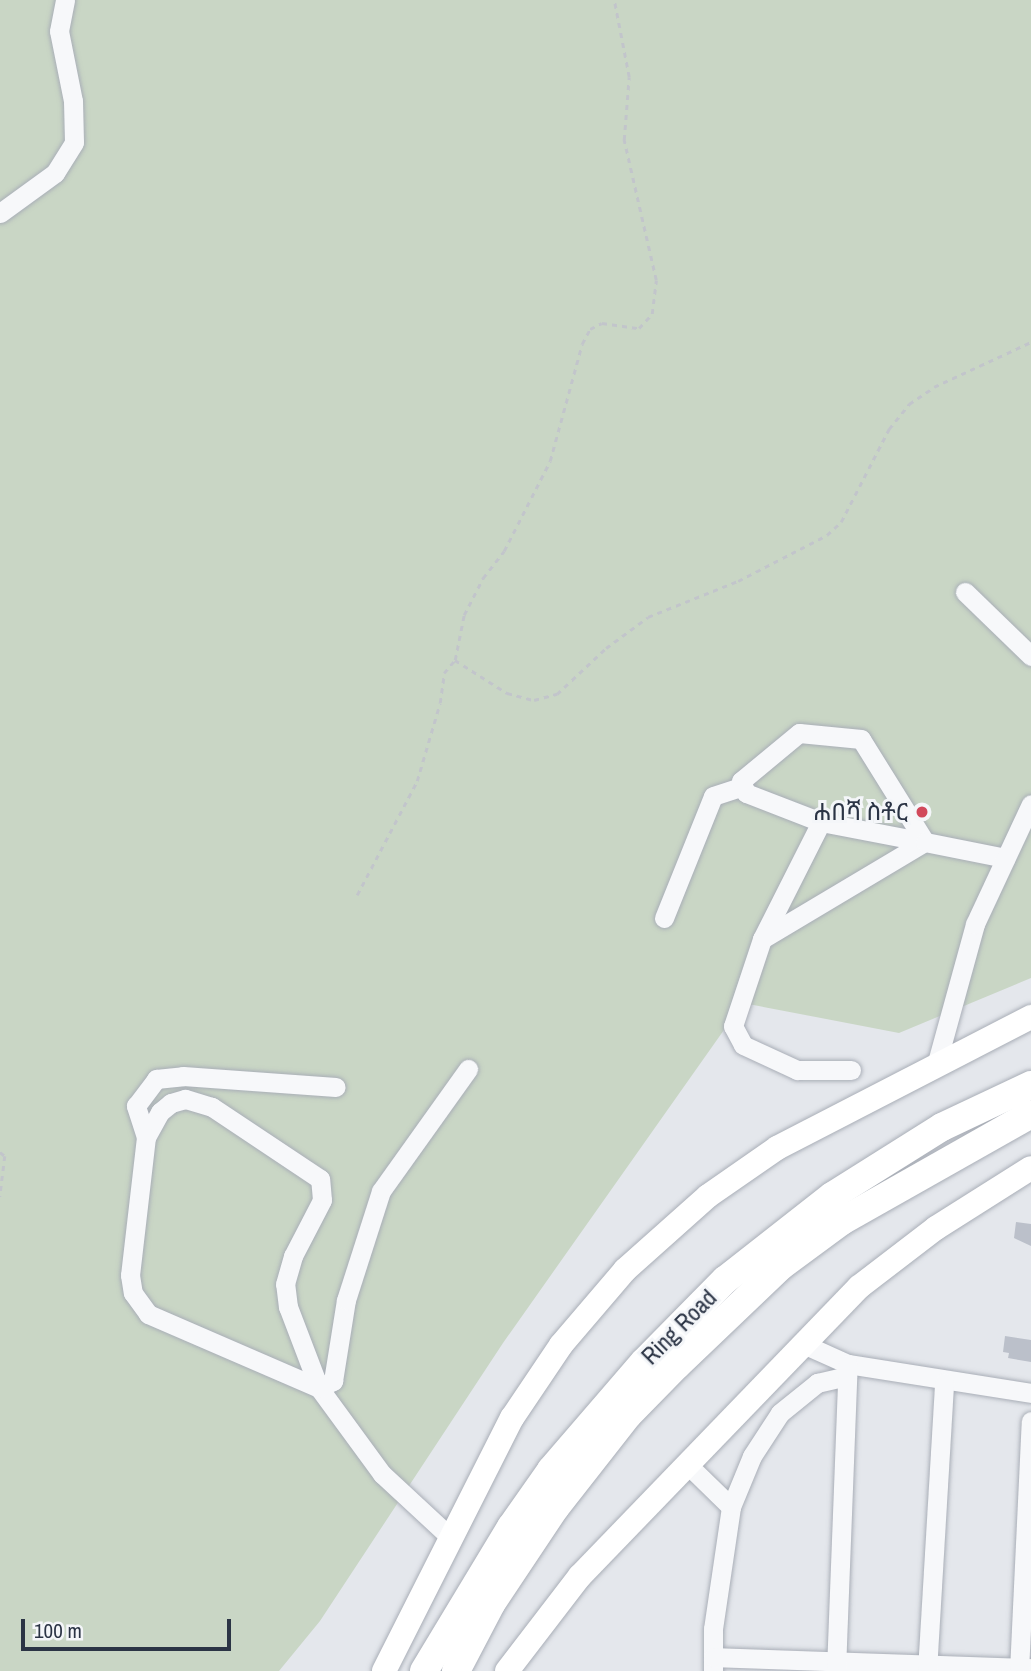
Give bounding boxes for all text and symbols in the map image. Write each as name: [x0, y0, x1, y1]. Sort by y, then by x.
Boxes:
place label: ሐበሻ ስቶር: [813, 798, 908, 826]
marker: ሐበሻ ስቶር: [914, 804, 930, 820]
street label: Ring Road: [636, 1284, 722, 1370]
scale bar: [24, 1604, 234, 1648]
text: 100 m: [34, 1616, 82, 1645]

